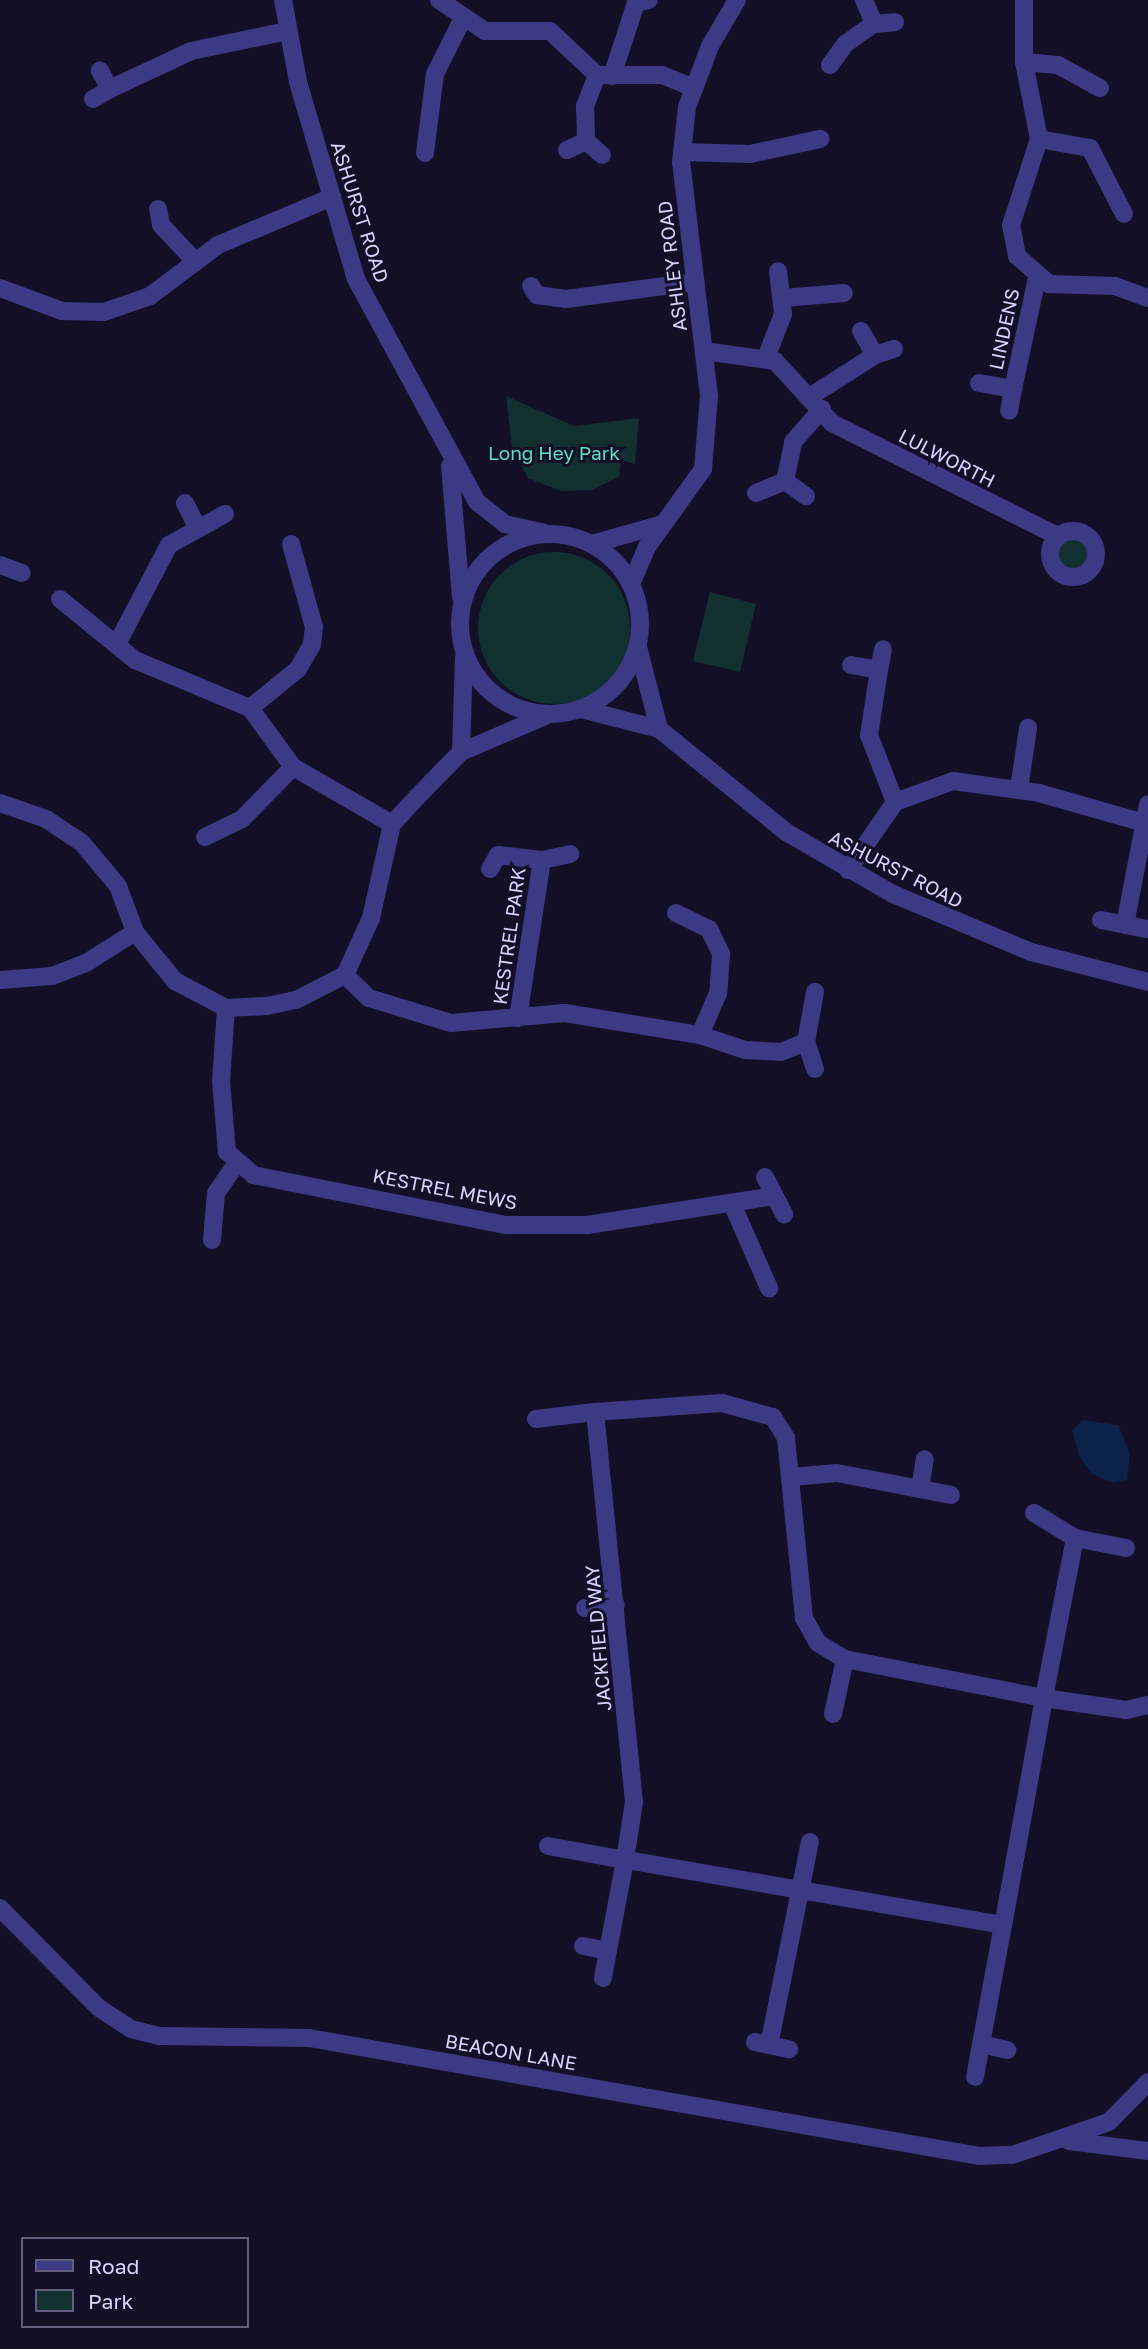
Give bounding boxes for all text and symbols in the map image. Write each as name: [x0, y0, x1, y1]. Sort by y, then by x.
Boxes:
street label: ASHURST ROAD: [326, 139, 394, 285]
street label: ASHLEY ROAD: [653, 199, 691, 333]
street label: LINDENS: [984, 286, 1024, 372]
street label: LULWORTH: [895, 424, 999, 492]
park label: Long Hey Park: [488, 442, 620, 464]
street label: ASHURST ROAD: [825, 825, 967, 913]
street label: KESTREL PARK: [488, 866, 530, 1006]
street label: KESTREL MEWS: [371, 1164, 519, 1214]
street label: JACKFIELD WAY: [580, 1564, 616, 1712]
street label: BEACON LANE: [444, 2029, 578, 2075]
legend: [21, 2237, 248, 2328]
text: Road: [88, 2253, 139, 2279]
text: Park: [88, 2288, 133, 2314]

